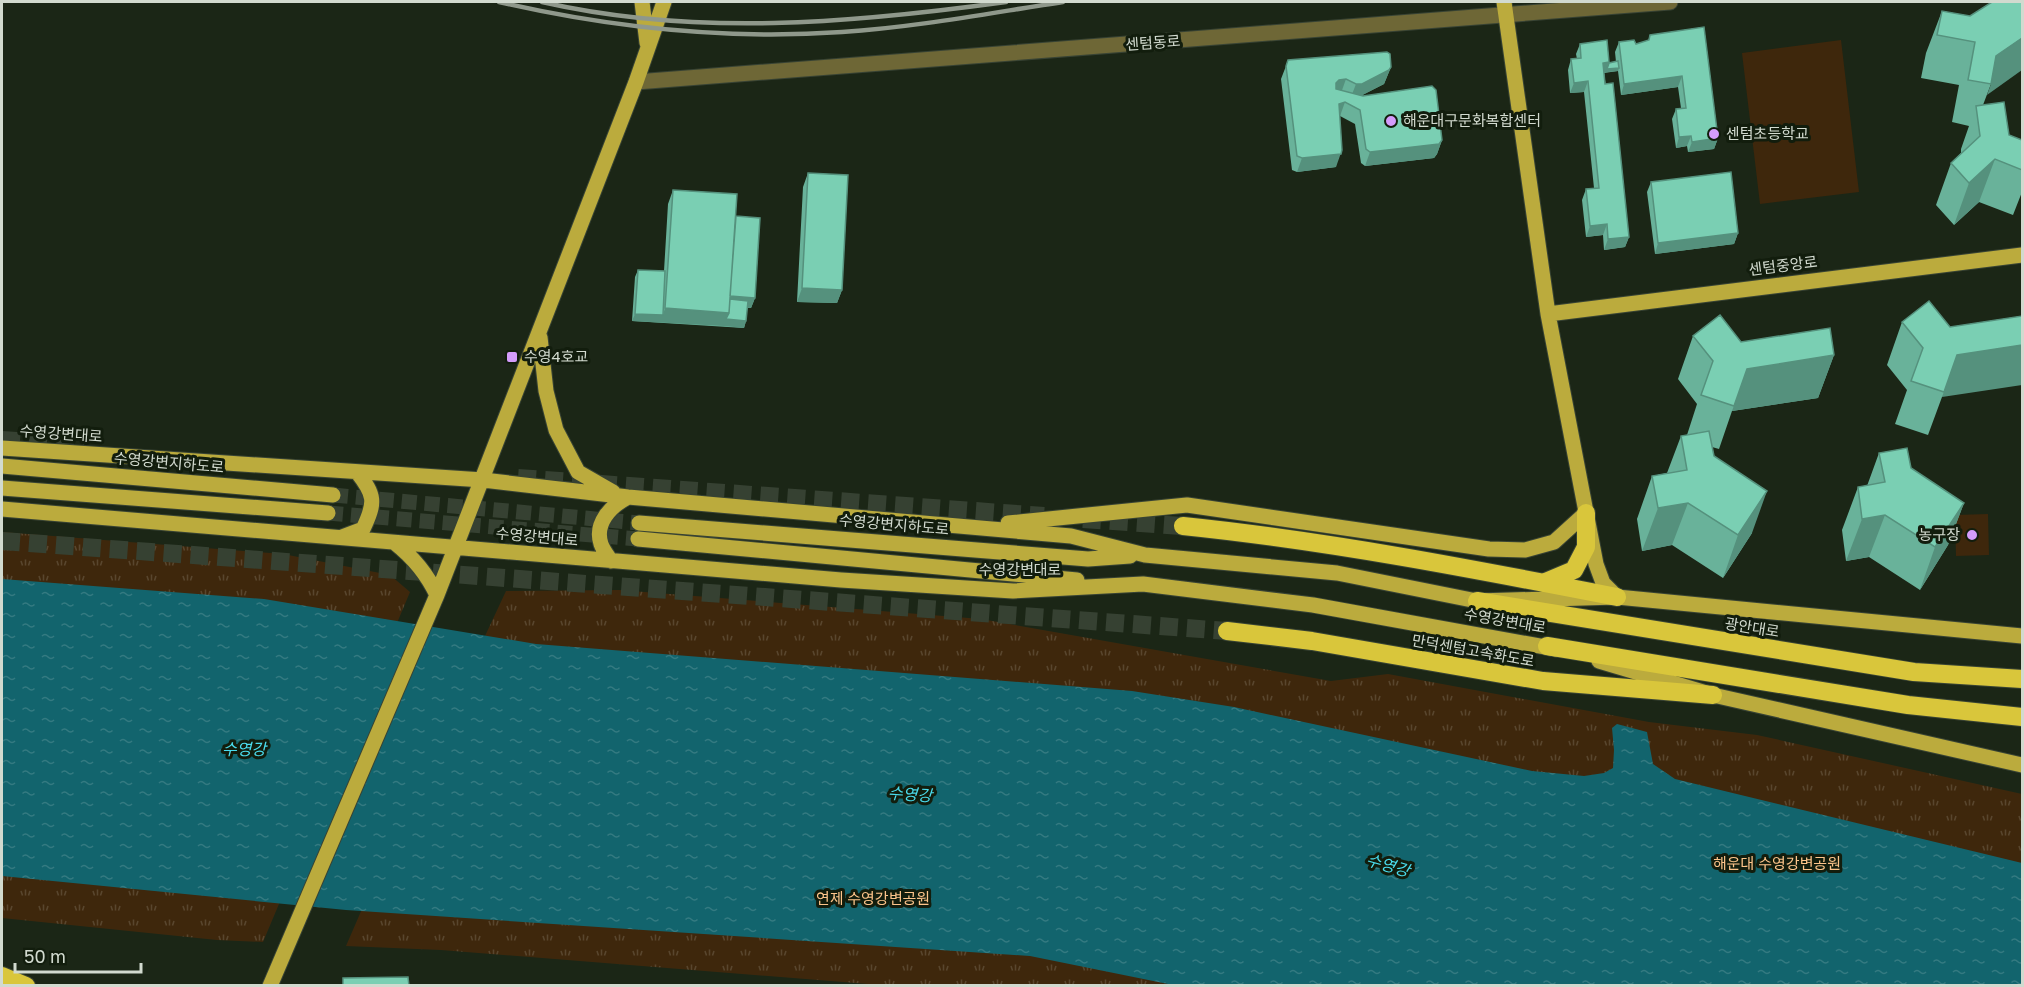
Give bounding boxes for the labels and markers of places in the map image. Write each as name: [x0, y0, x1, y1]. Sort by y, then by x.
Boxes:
place label: 해운대구문화복합센터: [1403, 111, 1541, 129]
marker: 해운대구문화복합센터: [1384, 114, 1398, 128]
place label: 센텀초등학교: [1726, 124, 1809, 142]
marker: 센텀초등학교: [1707, 127, 1721, 141]
place label: 수영4호교: [524, 347, 588, 365]
marker: 수영4호교: [505, 350, 519, 364]
place label: 농구장: [1919, 525, 1960, 543]
marker: 농구장: [1965, 528, 1979, 542]

